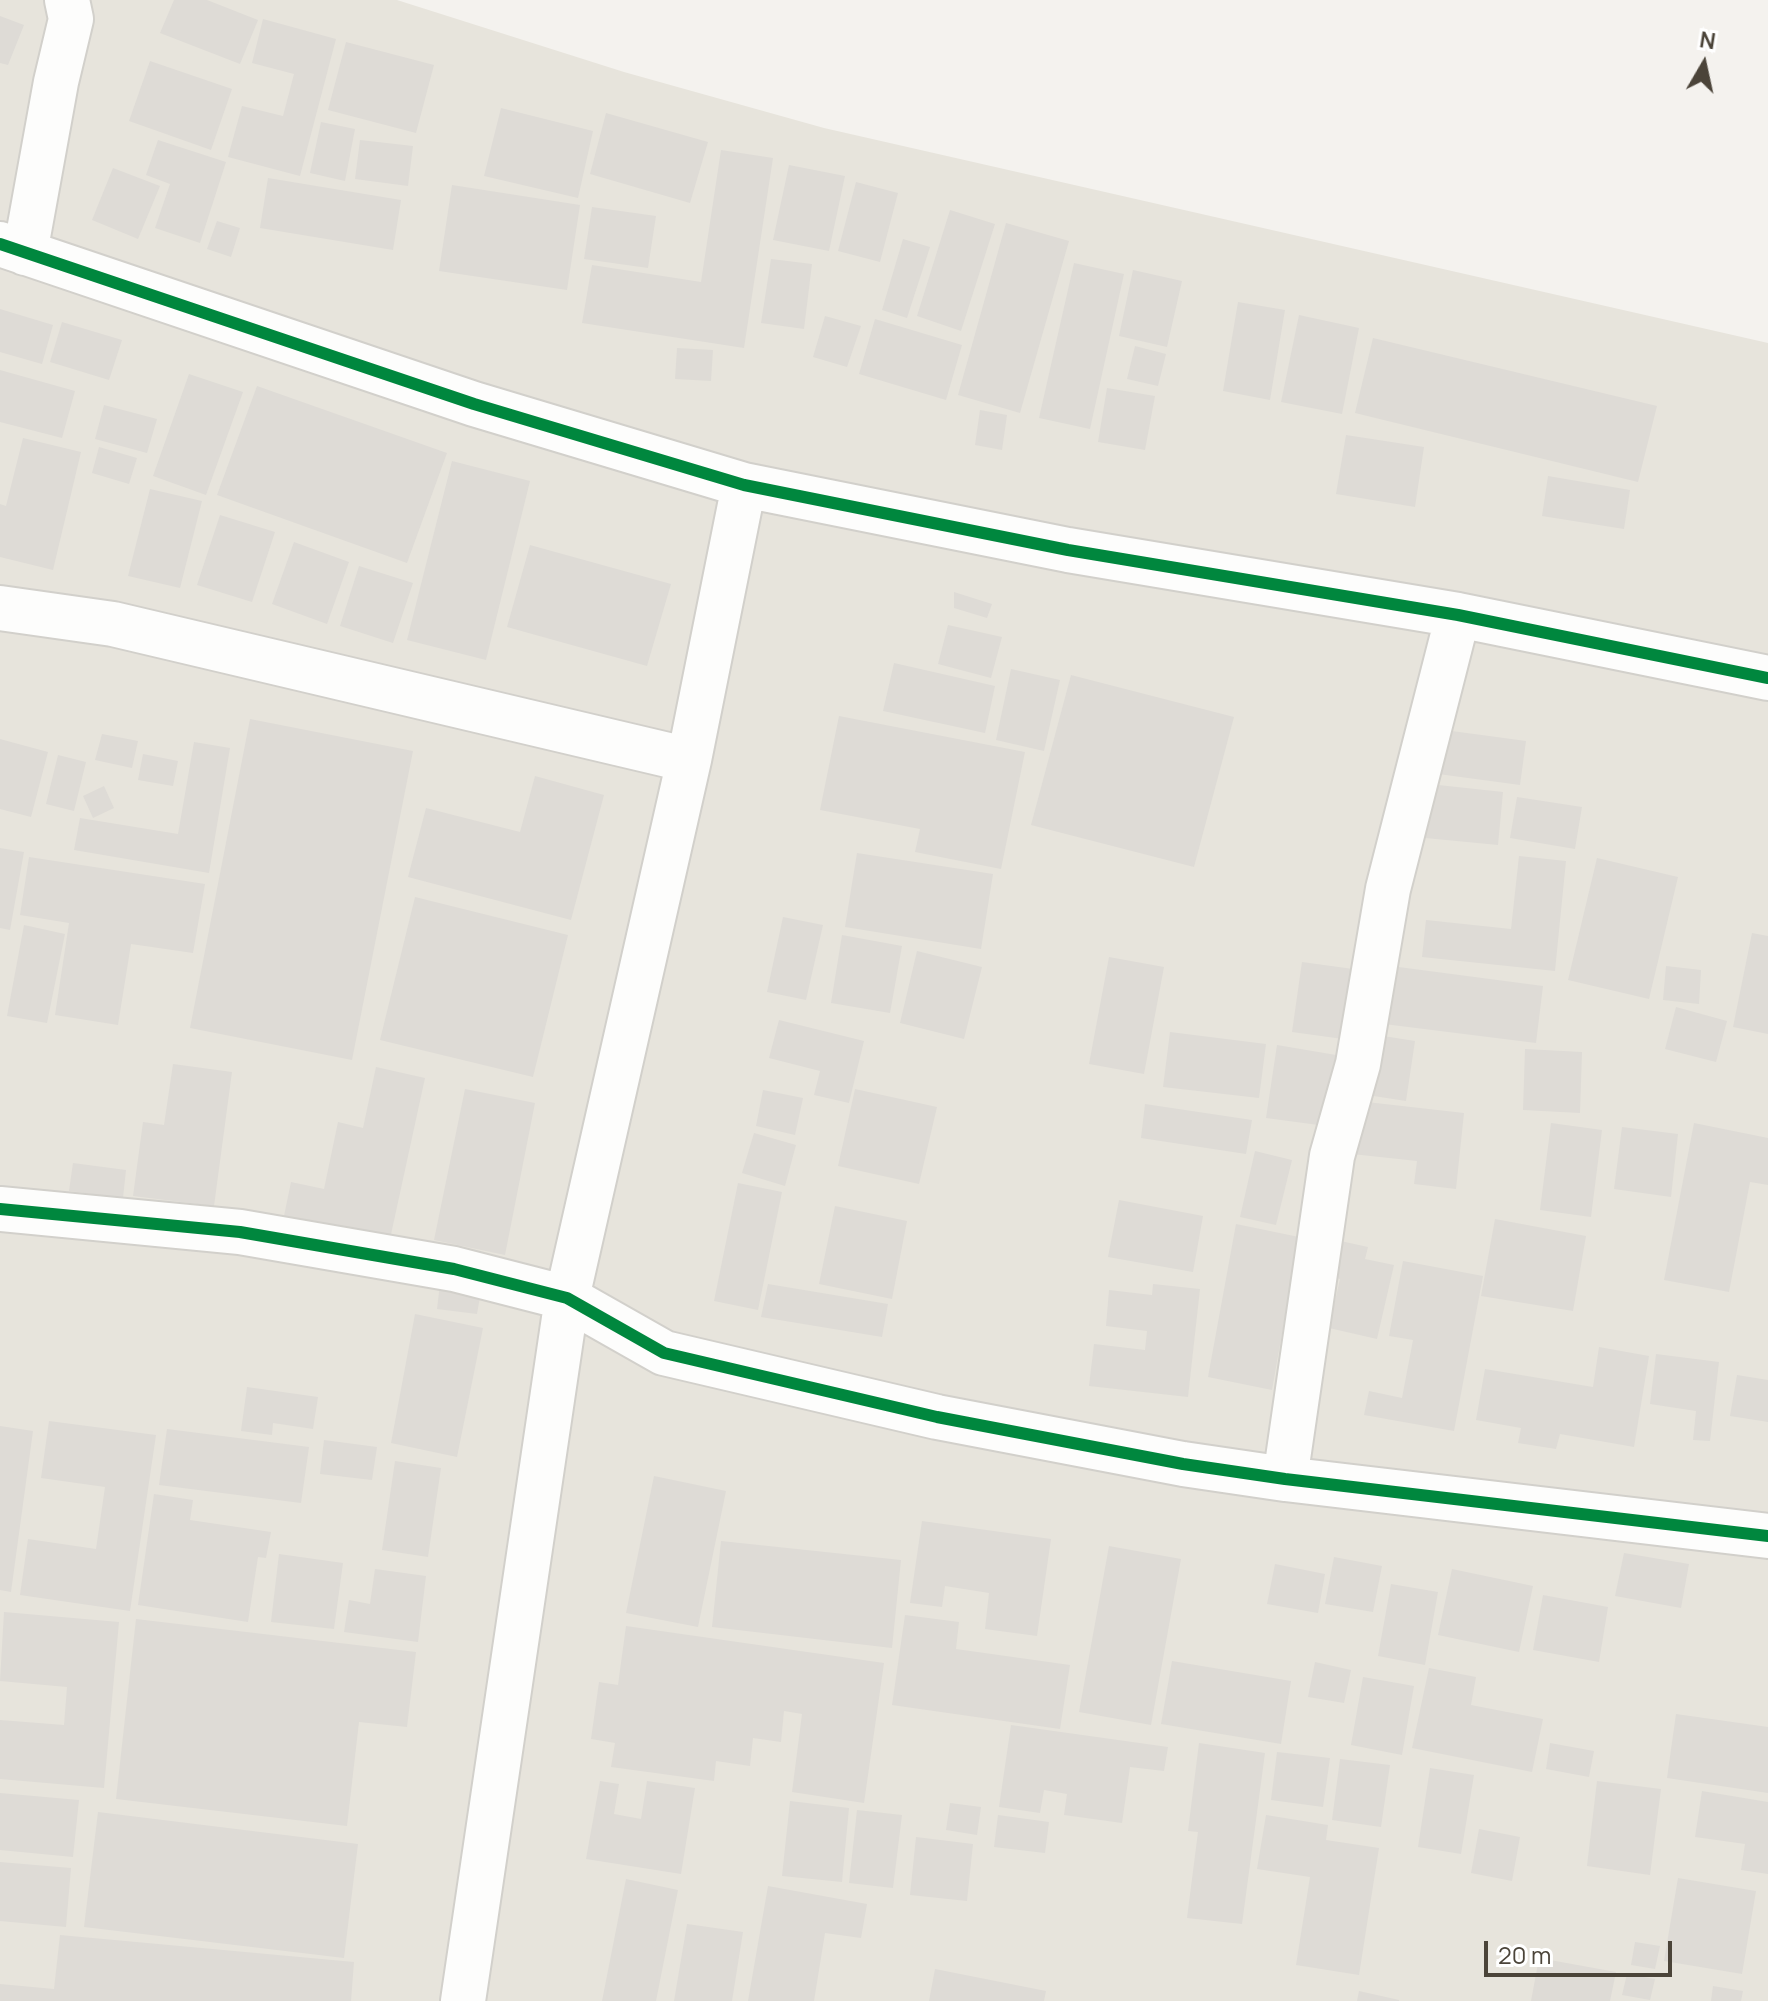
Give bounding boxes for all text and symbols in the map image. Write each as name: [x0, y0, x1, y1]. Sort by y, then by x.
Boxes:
north arrow: [1664, 24, 1744, 104]
text: N: [1698, 24, 1718, 56]
scale bar: [1488, 1925, 1676, 1975]
text: 20 m: [1498, 1938, 1551, 1971]

